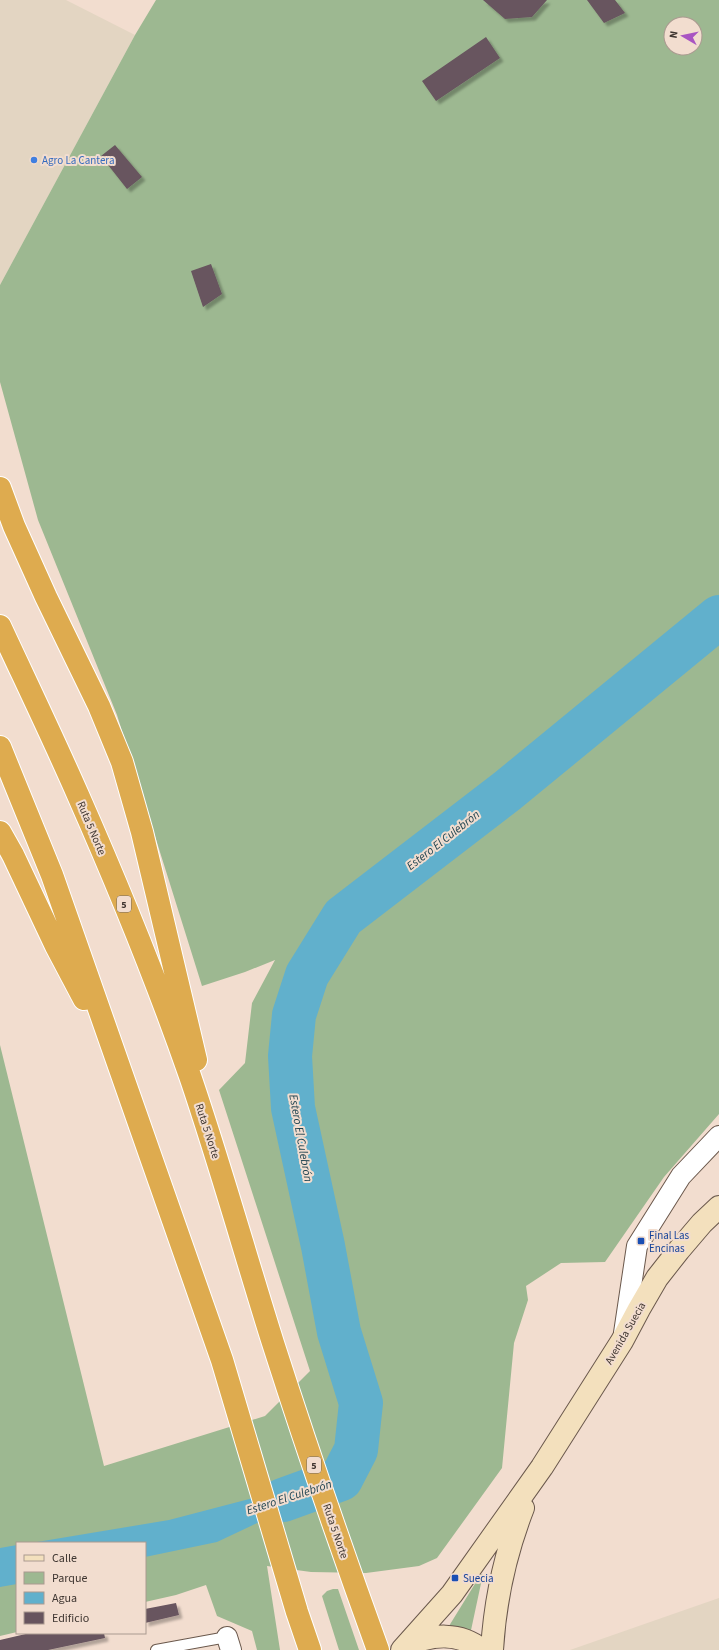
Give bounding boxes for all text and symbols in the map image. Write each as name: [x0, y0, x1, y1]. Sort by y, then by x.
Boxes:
north arrow: [663, 16, 703, 56]
text: N: [666, 30, 682, 39]
place label: Agro La Cantera: [42, 153, 114, 168]
marker: Agro La Cantera: [29, 155, 39, 165]
street label: Ruta 5 Norte: [73, 799, 110, 858]
water label: Estero El Culebrón: [403, 806, 483, 874]
road number: 5: [117, 896, 131, 912]
water label: Estero El Culebrón: [284, 1093, 317, 1183]
street label: Ruta 5 Norte: [192, 1102, 224, 1161]
place label: Final Las Encinas: [649, 1228, 690, 1256]
marker: Final Las Encinas: [636, 1236, 646, 1246]
street label: Avenida Suecia: [602, 1299, 649, 1367]
road number: 5: [307, 1457, 321, 1473]
water label: Estero El Culebrón: [244, 1476, 334, 1519]
street label: Ruta 5 Norte: [319, 1502, 352, 1561]
legend: [16, 1542, 146, 1634]
text: Calle: [52, 1550, 77, 1567]
text: Parque: [52, 1570, 88, 1587]
place label: Suecia: [463, 1571, 494, 1586]
marker: Suecia: [450, 1573, 460, 1583]
text: Agua: [52, 1590, 77, 1607]
text: Edificio: [52, 1610, 89, 1627]

